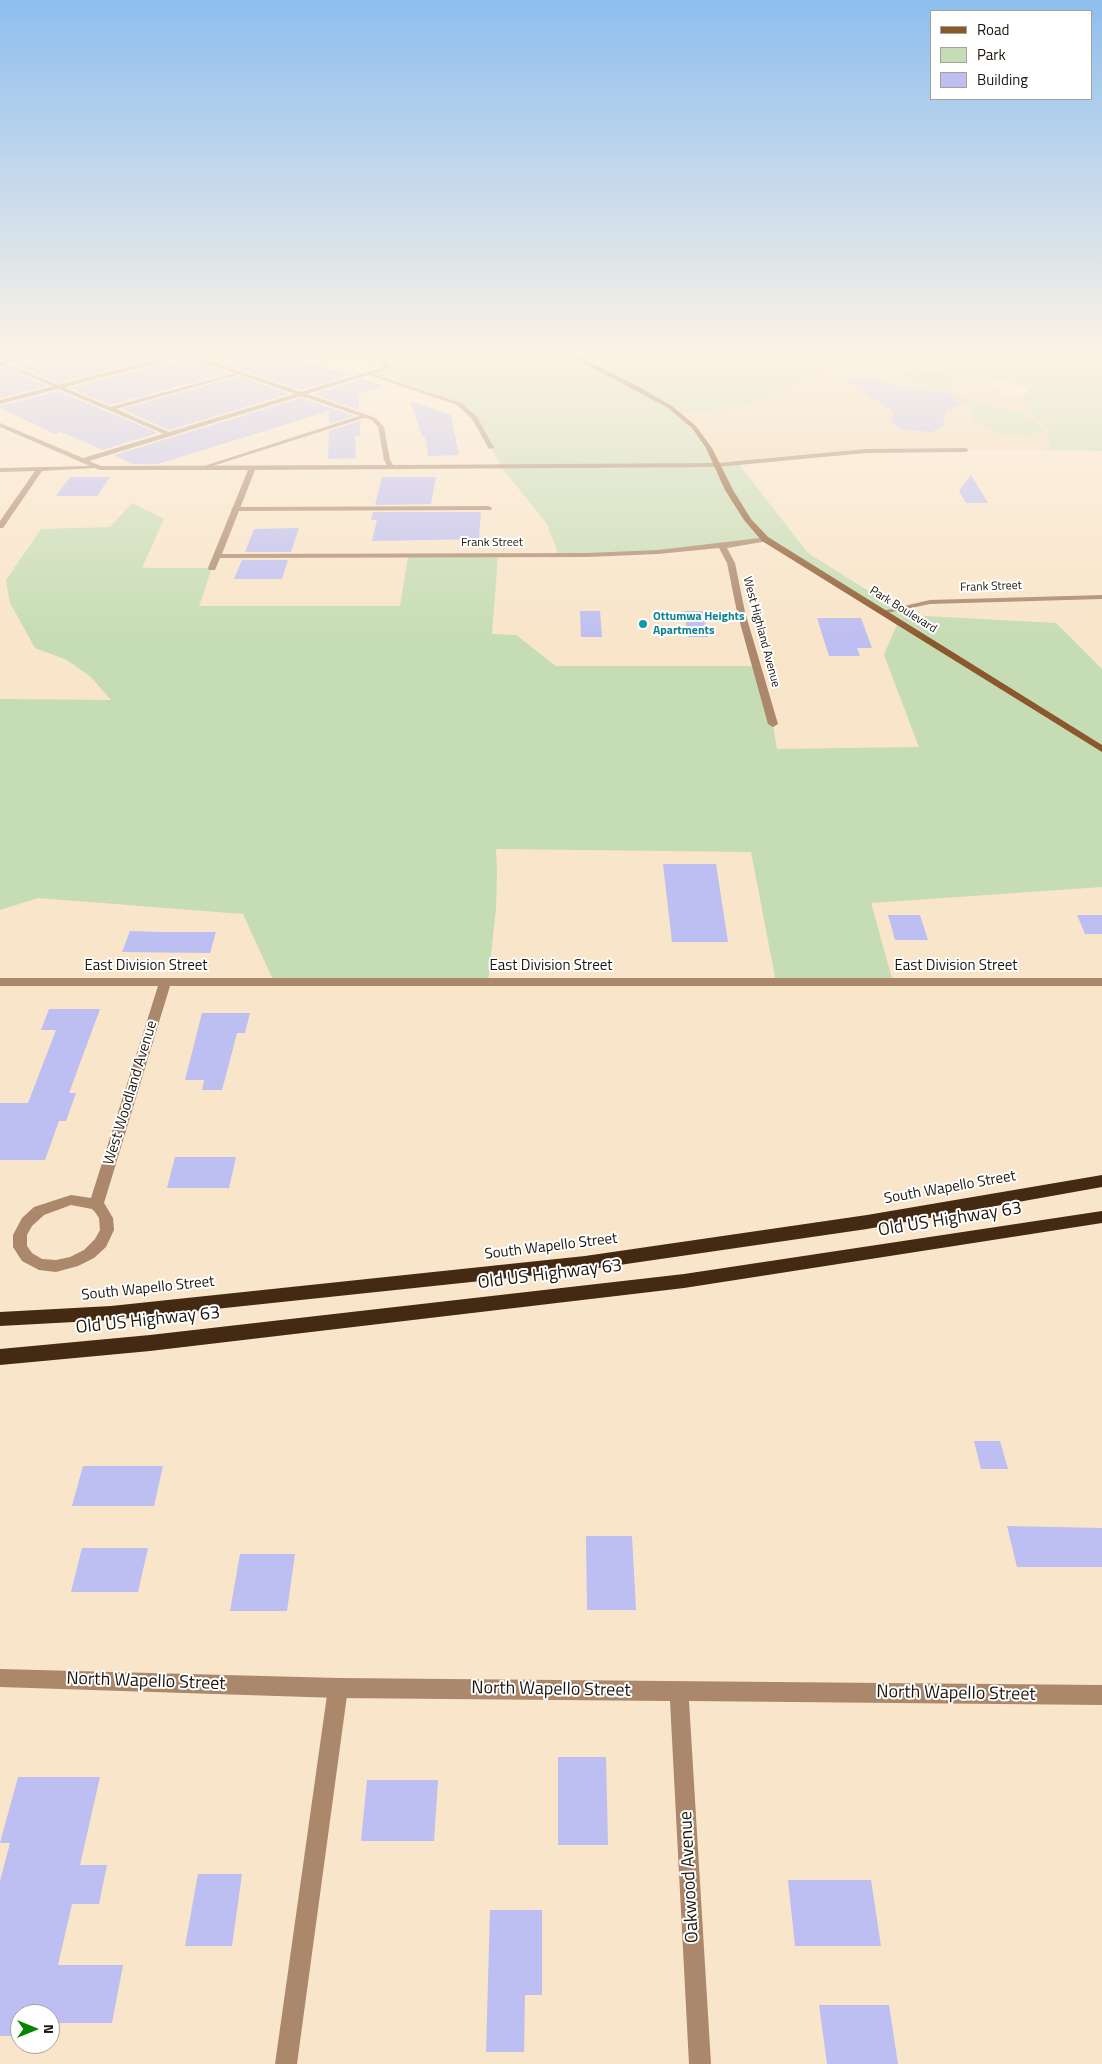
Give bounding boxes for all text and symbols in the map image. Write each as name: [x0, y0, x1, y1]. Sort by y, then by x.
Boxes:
legend: [930, 10, 1092, 100]
text: Road: [977, 18, 1009, 41]
text: Park: [977, 43, 1006, 66]
text: Building: [977, 68, 1028, 91]
street label: Frank Street: [461, 536, 523, 550]
street label: West Highland Avenue: [739, 575, 783, 689]
street label: Frank Street: [960, 579, 1022, 595]
street label: Park Boulevard: [867, 584, 939, 636]
place label: Ottumwa Heights Apartments: [653, 610, 745, 638]
marker: Ottumwa Heights Apartments: [637, 618, 649, 630]
street label: East Division Street: [84, 957, 208, 975]
street label: East Division Street: [489, 957, 613, 975]
street label: East Division Street: [894, 957, 1018, 975]
street label: West Woodland Avenue: [100, 1019, 162, 1167]
street label: South Wapello Street: [883, 1168, 1017, 1208]
street label: Old US Highway 63: [877, 1198, 1023, 1242]
street label: South Wapello Street: [484, 1230, 618, 1264]
street label: Old US Highway 63: [477, 1255, 623, 1295]
street label: South Wapello Street: [81, 1273, 215, 1305]
street label: Old US Highway 63: [75, 1303, 221, 1339]
street label: North Wapello Street: [66, 1668, 226, 1696]
street label: North Wapello Street: [471, 1678, 631, 1702]
street label: North Wapello Street: [876, 1682, 1036, 1706]
street label: Oakwood Avenue: [676, 1811, 704, 1943]
north arrow: [10, 2004, 60, 2054]
text: N: [39, 2024, 60, 2034]

